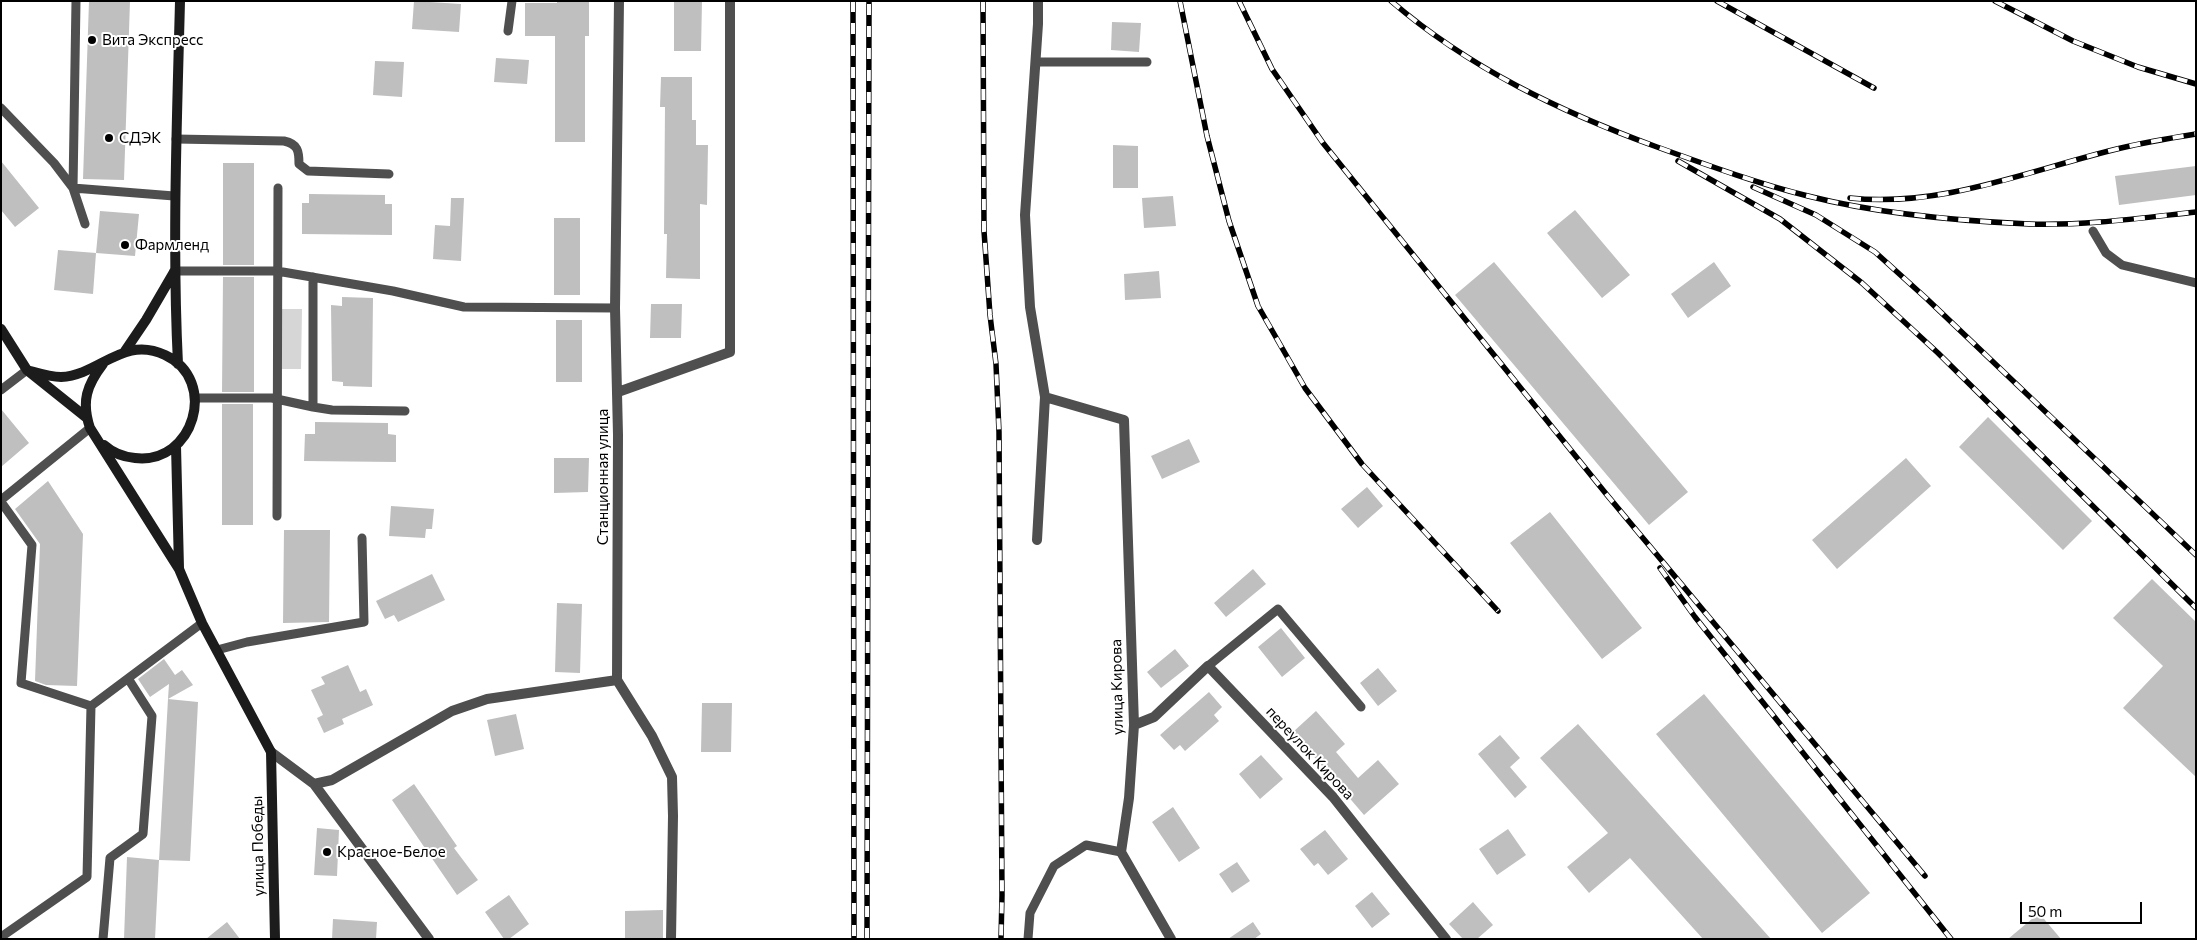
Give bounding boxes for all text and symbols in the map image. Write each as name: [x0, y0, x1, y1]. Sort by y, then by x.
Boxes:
place label: Вита Экспресс: [102, 31, 203, 49]
marker: Вита Экспресс: [86, 34, 98, 46]
place label: СДЭК: [119, 129, 161, 147]
marker: СДЭК: [103, 132, 115, 144]
place label: Фармленд: [135, 236, 209, 254]
marker: Фармленд: [119, 239, 131, 251]
street label: Станционная улица: [594, 409, 612, 545]
street label: улица Кирова: [1107, 639, 1127, 735]
street label: переулок Кирова: [1262, 703, 1358, 803]
street label: улица Победы: [248, 795, 268, 897]
place label: Красное-Белое: [337, 843, 446, 861]
marker: Красное-Белое: [321, 846, 333, 858]
scale bar: [2022, 892, 2144, 924]
text: 50 m: [2028, 902, 2062, 920]

